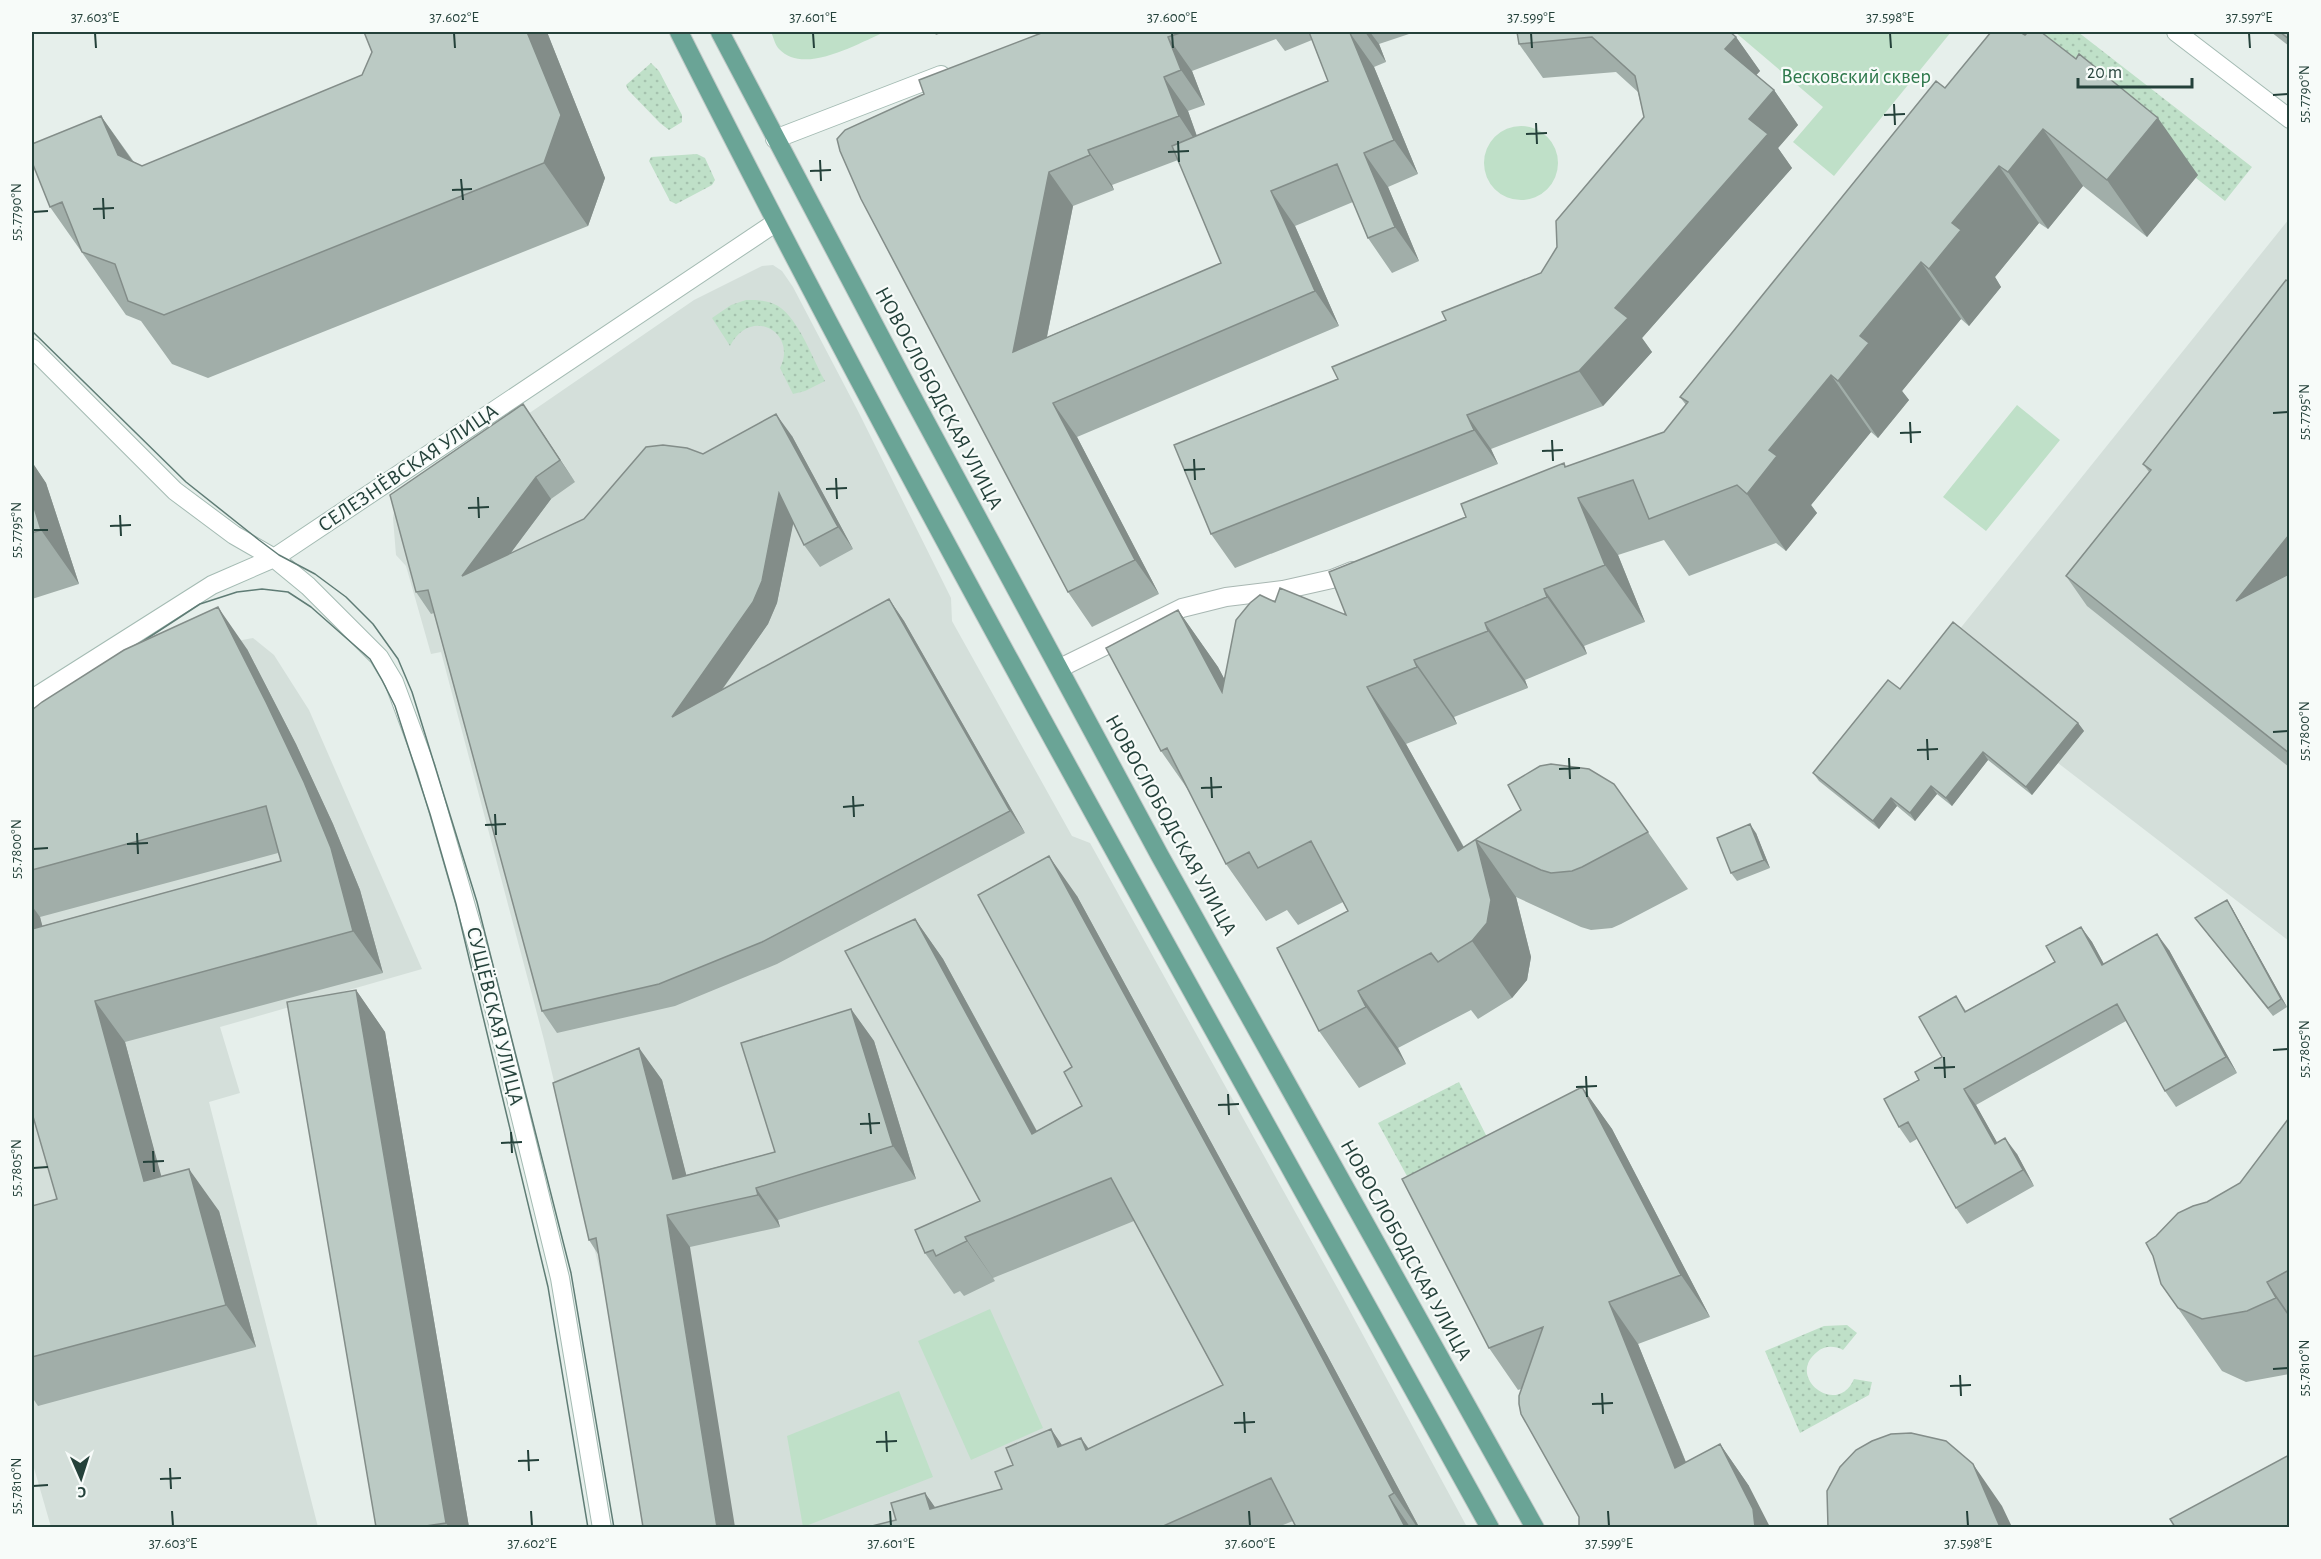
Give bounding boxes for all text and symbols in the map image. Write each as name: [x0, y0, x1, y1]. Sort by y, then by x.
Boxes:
text: 37.603°E: [71, 10, 119, 25]
text: 37.602°E: [429, 10, 479, 25]
text: 37.601°E: [789, 10, 837, 25]
text: 37.600°E: [1147, 10, 1197, 25]
text: 37.599°E: [1507, 10, 1555, 25]
text: 37.598°E: [1866, 10, 1914, 25]
text: 37.597°E: [2225, 10, 2273, 25]
scale bar: [2078, 51, 2192, 89]
text: 20 m: [2087, 64, 2122, 82]
text: 55.7790°N: [2297, 65, 2312, 123]
park label: Весковский сквер: [1781, 66, 1931, 87]
text: 55.7790°N: [9, 183, 24, 241]
street label: НОВОСЛОБОДСКАЯ УЛИЦА: [871, 283, 1007, 513]
text: 55.7795°N: [2297, 384, 2312, 440]
street label: СЕЛЕЗНЁВСКАЯ УЛИЦА: [314, 399, 502, 536]
text: 55.7795°N: [9, 502, 24, 558]
text: 55.7800°N: [2297, 701, 2312, 761]
street label: НОВОСЛОБОДСКАЯ УЛИЦА: [1101, 711, 1241, 939]
text: 55.7800°N: [9, 819, 24, 879]
street label: СУЩЁВСКАЯ УЛИЦА: [463, 924, 528, 1107]
text: 55.7805°N: [2297, 1020, 2312, 1078]
street label: НОВОСЛОБОДСКАЯ УЛИЦА: [1336, 1136, 1476, 1364]
text: 55.7805°N: [9, 1139, 24, 1197]
text: 55.7810°N: [2297, 1339, 2312, 1397]
north arrow: [51, 1448, 111, 1508]
text: 55.7810°N: [9, 1457, 24, 1515]
text: С: [77, 1484, 87, 1500]
text: 37.603°E: [149, 1536, 197, 1551]
text: 37.602°E: [507, 1536, 557, 1551]
text: 37.601°E: [867, 1536, 915, 1551]
text: 37.600°E: [1225, 1536, 1275, 1551]
text: 37.599°E: [1585, 1536, 1633, 1551]
text: 37.598°E: [1944, 1536, 1992, 1551]

